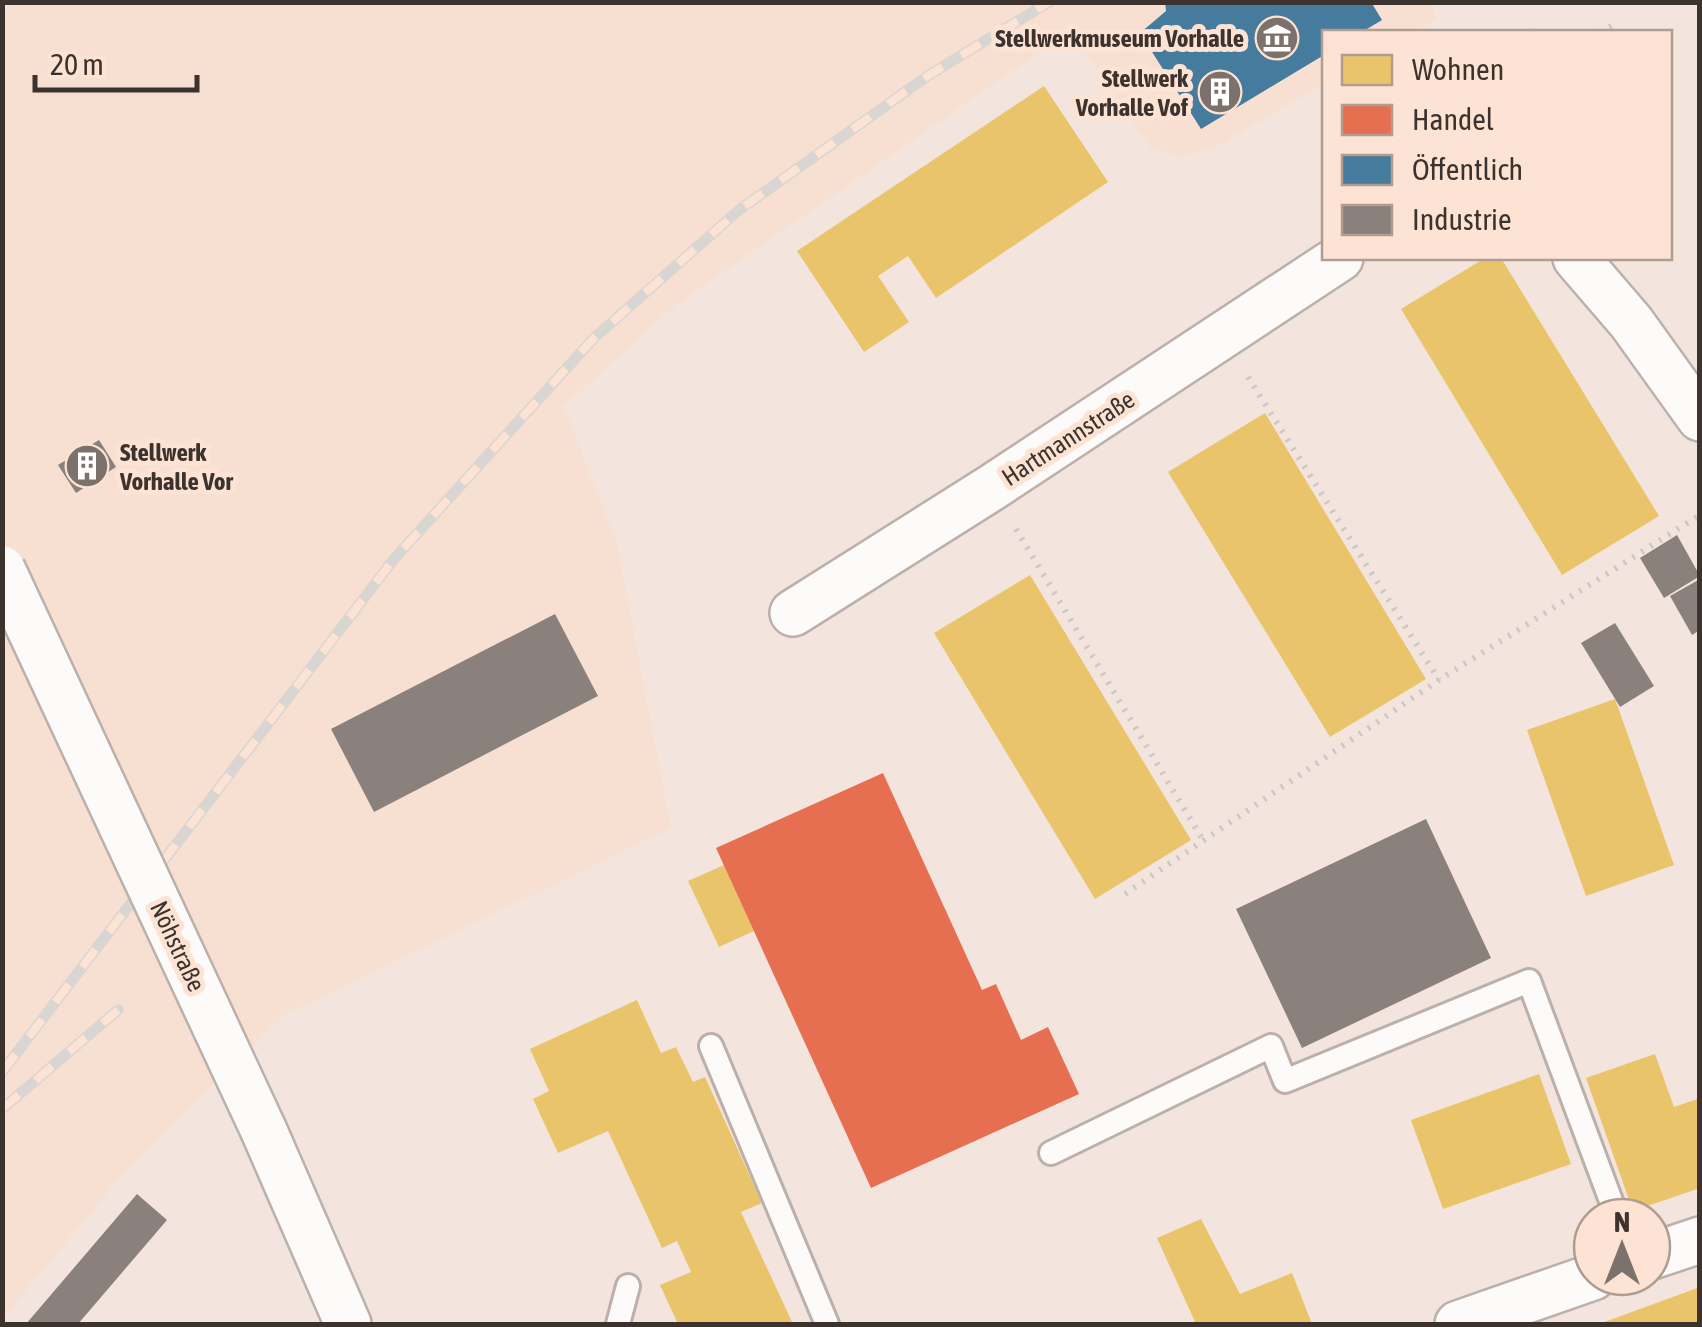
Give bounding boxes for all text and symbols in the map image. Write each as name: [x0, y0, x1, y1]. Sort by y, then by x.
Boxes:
museum icon: Stellwerkmuseum Vorhalle: [1254, 15, 1300, 61]
place label: Stellwerkmuseum Vorhalle: [995, 24, 1244, 52]
scale bar: [35, 30, 198, 92]
legend: [1322, 30, 1672, 260]
text: 20 m: [50, 47, 104, 81]
text: Wohnen: [1412, 52, 1504, 86]
place label: Stellwerk Vorhalle Vof: [1075, 64, 1189, 121]
building icon: Stellwerk Vorhalle Vof: [1197, 69, 1243, 115]
text: Handel: [1412, 102, 1494, 136]
text: Öffentlich: [1412, 152, 1523, 186]
text: Industrie: [1412, 202, 1512, 236]
street label: Hartmannstraße: [997, 385, 1139, 491]
place label: Stellwerk Vorhalle Vor: [119, 438, 233, 495]
building icon: Stellwerk Vorhalle Vor: [64, 443, 110, 489]
street label: Nöhstraße: [145, 896, 211, 996]
north arrow: [1572, 1197, 1672, 1297]
text: N: [1614, 1206, 1630, 1238]

